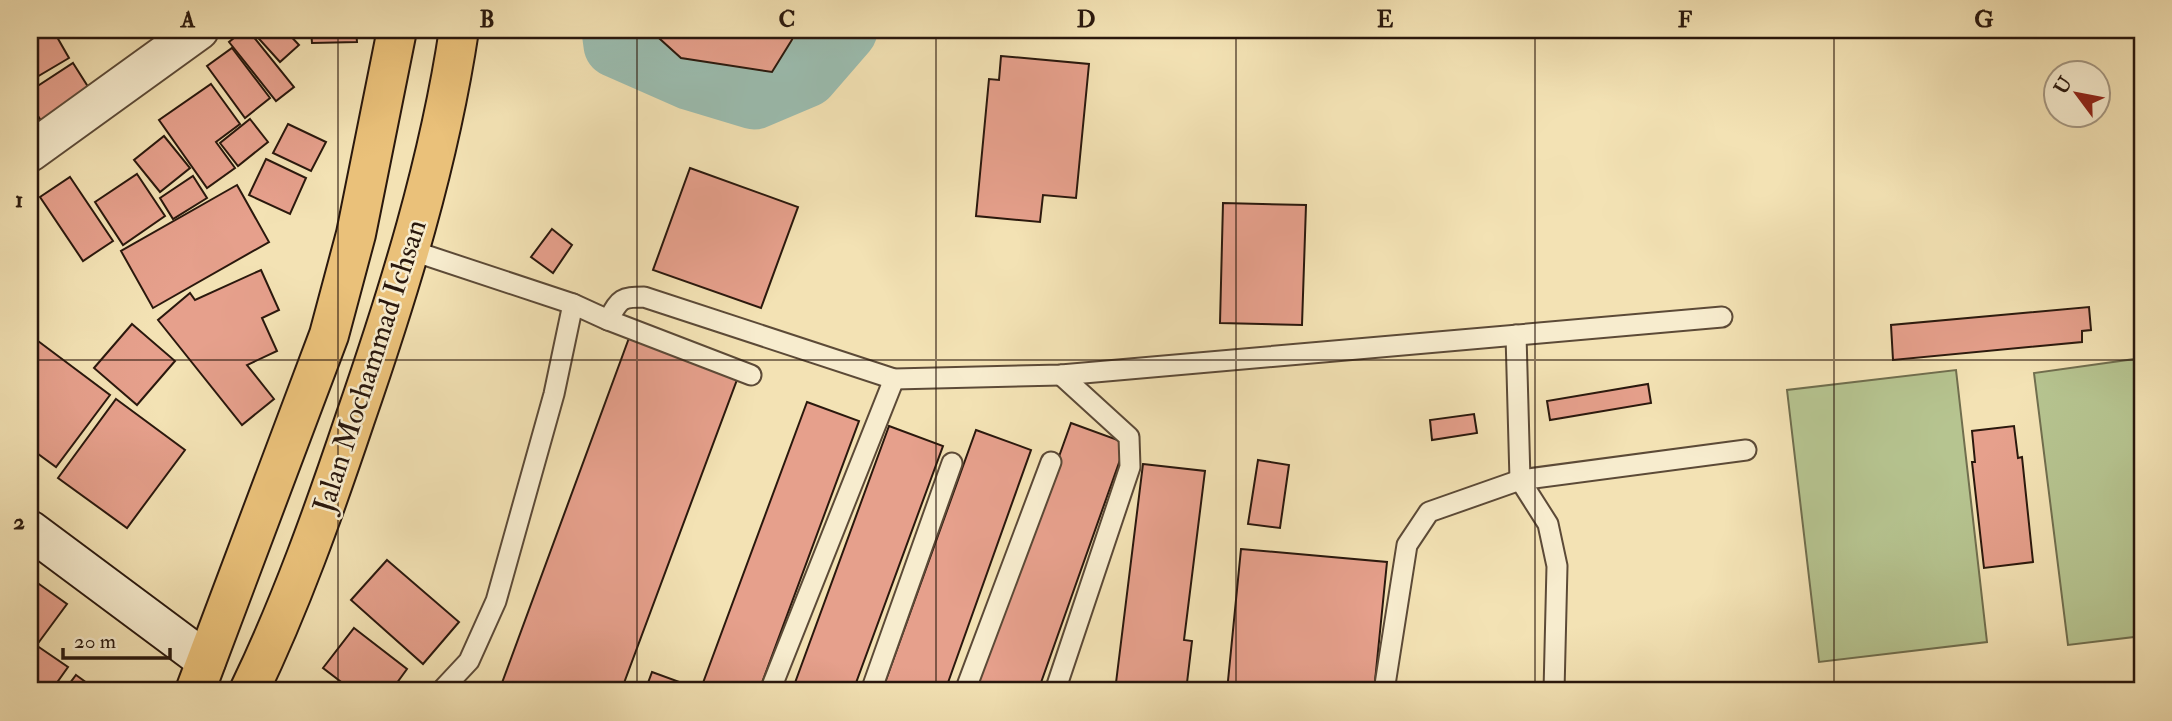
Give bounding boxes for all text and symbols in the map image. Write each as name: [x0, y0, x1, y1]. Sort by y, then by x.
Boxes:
text: A: [180, 5, 196, 34]
text: B: [479, 5, 495, 34]
text: C: [779, 5, 795, 34]
text: D: [1077, 5, 1095, 34]
text: E: [1377, 5, 1394, 34]
text: F: [1678, 5, 1693, 34]
text: G: [1974, 5, 1994, 34]
north arrow: [2042, 60, 2112, 130]
text: U: [2049, 72, 2078, 99]
text: 1: [15, 185, 23, 214]
street label: Jalan Mochammad Ichsan: [305, 215, 435, 518]
text: 2: [13, 507, 25, 536]
scale bar: [63, 616, 170, 660]
text: 20 m: [74, 628, 116, 655]

